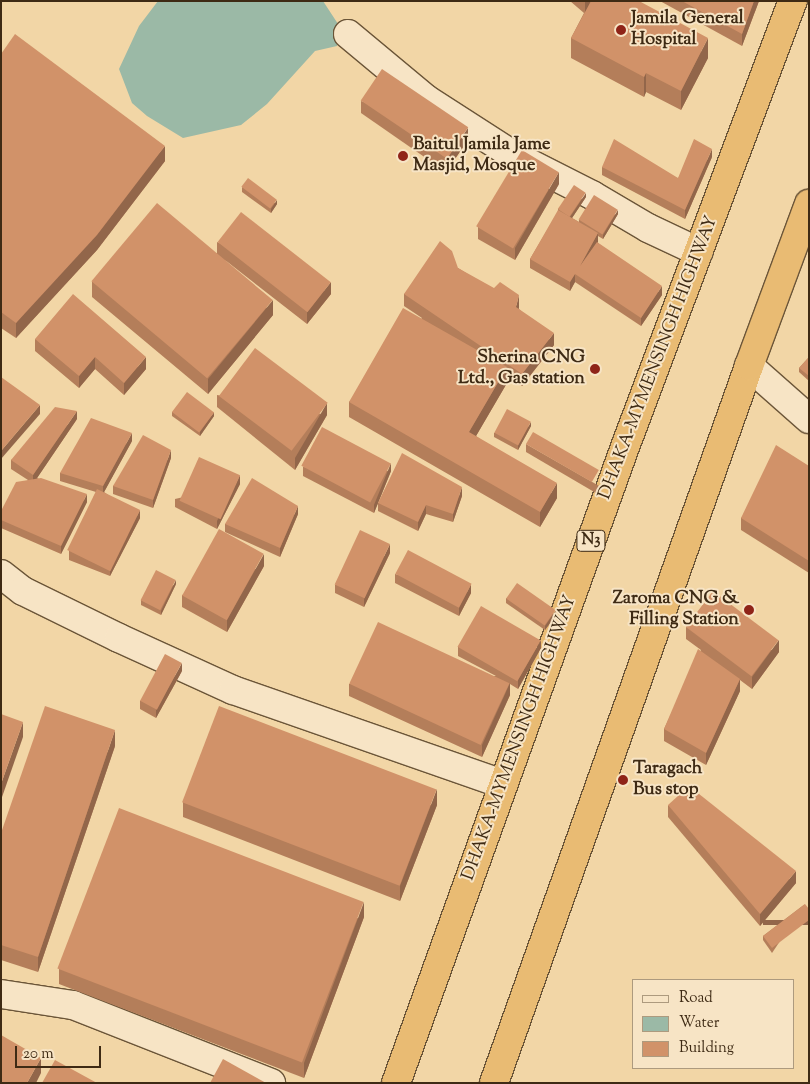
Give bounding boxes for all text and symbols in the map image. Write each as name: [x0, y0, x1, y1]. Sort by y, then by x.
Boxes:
place label: Jamila General Hospital: [631, 9, 744, 52]
marker: Jamila General Hospital: [615, 24, 627, 36]
place label: Baitul Jamila Jame Masjid, Mosque: [413, 135, 550, 178]
marker: Baitul Jamila Jame Masjid, Mosque: [397, 150, 409, 162]
street label: DHAKA-MYMENSINGH HIGHWAY: [595, 213, 723, 503]
place label: Sherina CNG Ltd., Gas station: [458, 348, 585, 390]
marker: Sherina CNG Ltd., Gas station: [589, 363, 601, 375]
road number: N3: [576, 528, 606, 554]
place label: Zaroma CNG & Filling Station: [613, 589, 739, 632]
street label: DHAKA-MYMENSINGH HIGHWAY: [458, 592, 582, 884]
marker: Zaroma CNG & Filling Station: [743, 604, 755, 616]
place label: Taragach Bus stop: [633, 759, 702, 802]
marker: Taragach Bus stop: [617, 774, 629, 786]
legend: [632, 979, 795, 1069]
text: Road: [679, 988, 713, 1009]
text: Water: [679, 1013, 719, 1034]
scale bar: [18, 1036, 104, 1068]
text: Building: [679, 1038, 734, 1059]
text: 20 m: [23, 1044, 54, 1065]

